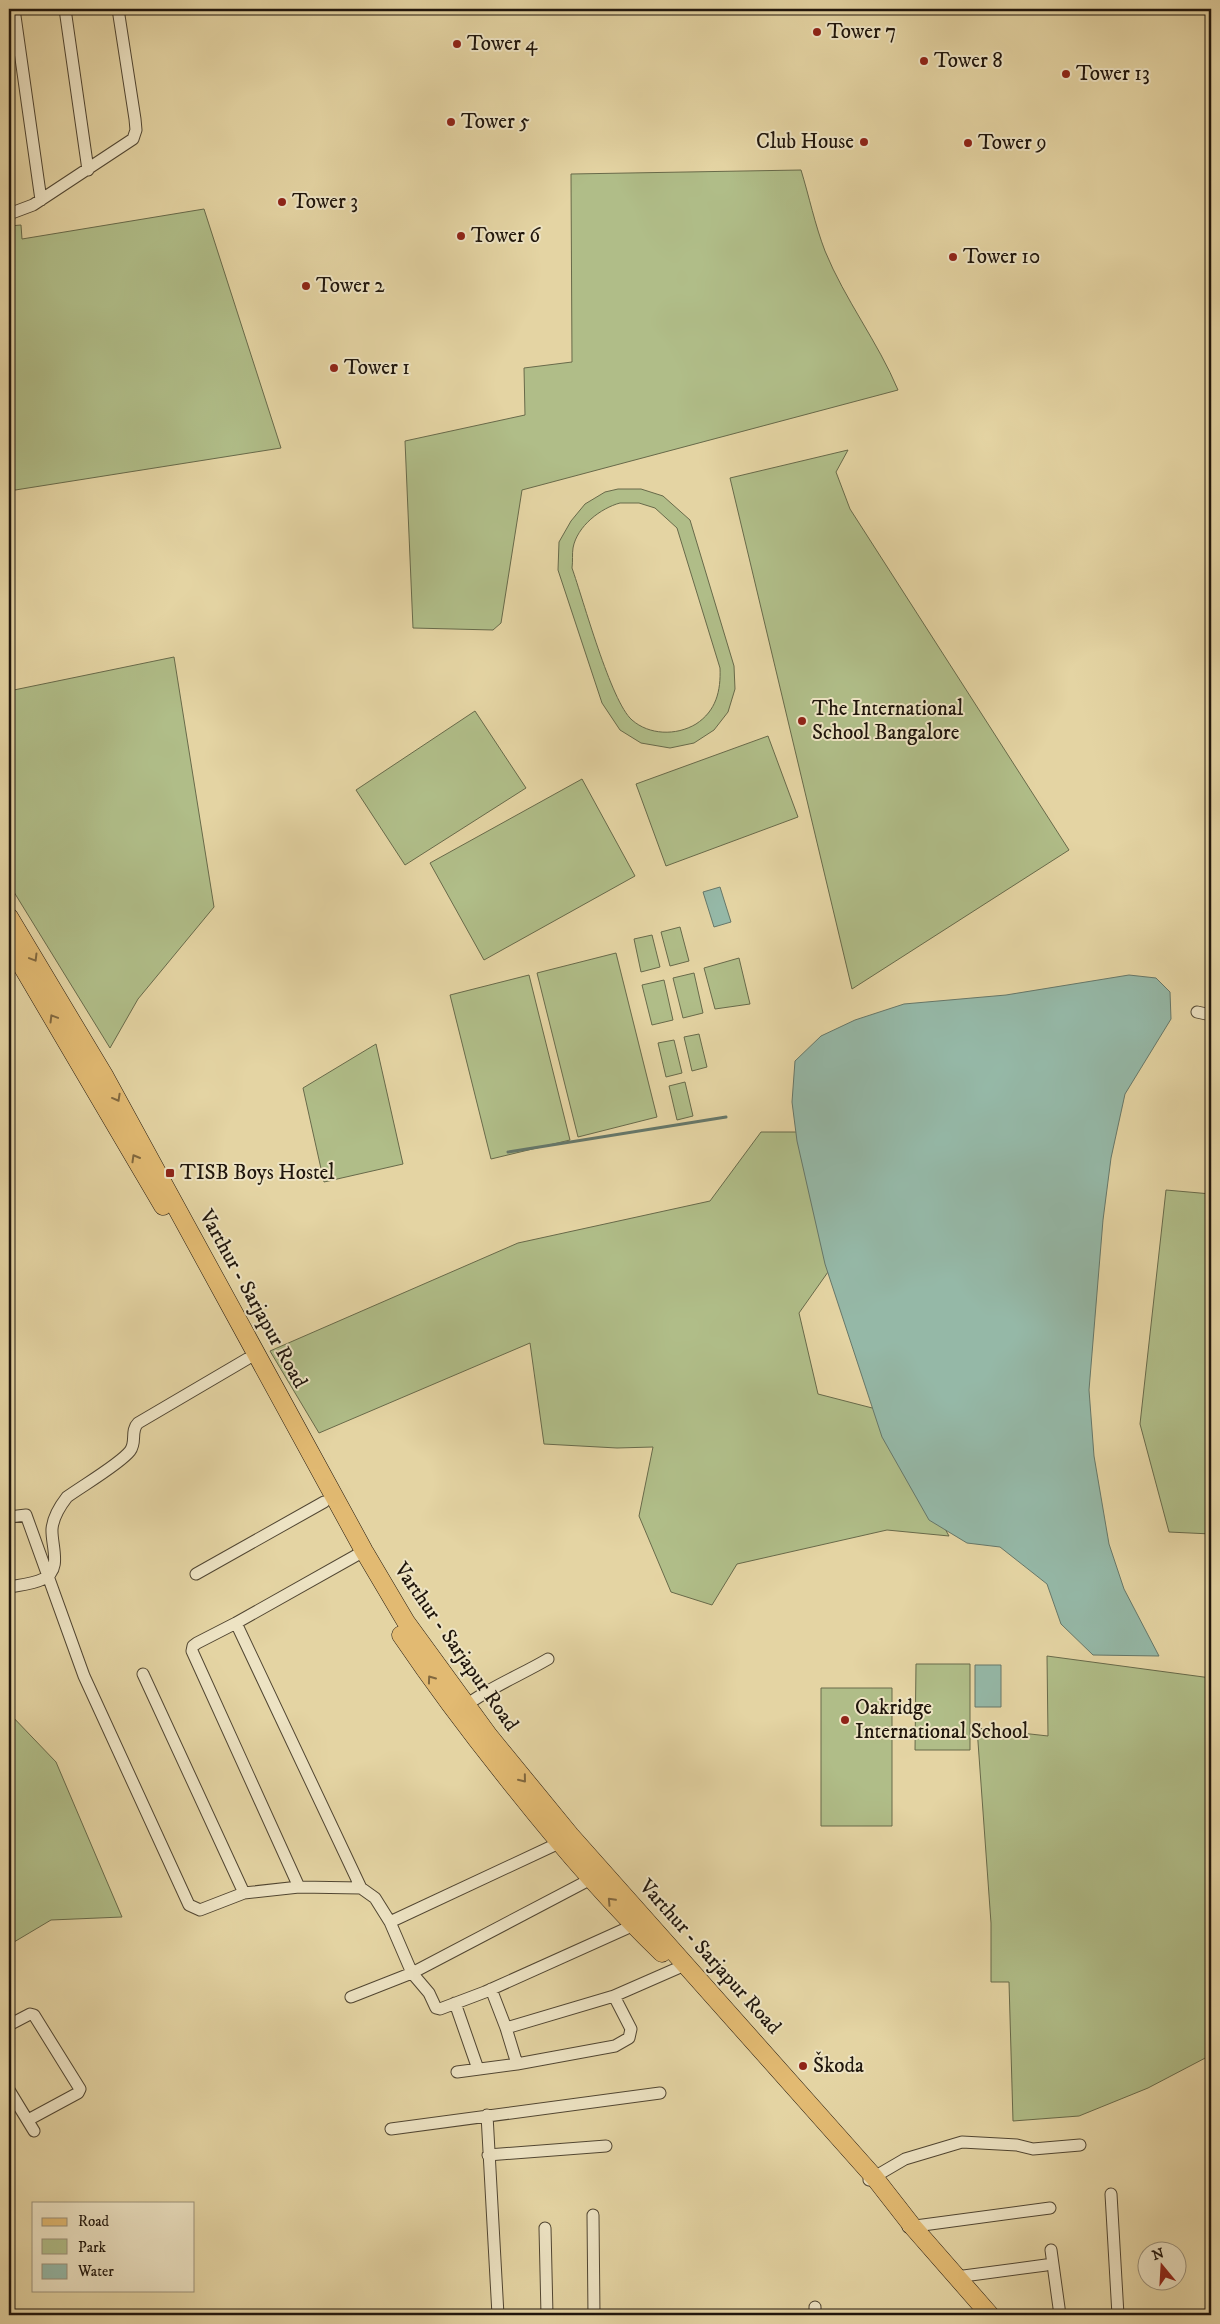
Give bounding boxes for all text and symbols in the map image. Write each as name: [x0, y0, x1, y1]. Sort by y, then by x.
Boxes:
place label: Tower 7: [827, 19, 896, 45]
marker: Tower 7: [811, 26, 823, 38]
place label: Tower 4: [467, 31, 538, 57]
marker: Tower 4: [451, 38, 463, 50]
place label: Tower 8: [934, 48, 1003, 74]
marker: Tower 8: [918, 55, 930, 67]
place label: Tower 13: [1076, 61, 1150, 87]
marker: Tower 13: [1060, 68, 1072, 80]
place label: Tower 5: [461, 109, 530, 135]
marker: Tower 5: [445, 116, 457, 128]
place label: Club House: [756, 129, 854, 155]
place label: Tower 9: [978, 130, 1047, 156]
marker: Club House: [858, 136, 870, 148]
marker: Tower 9: [962, 137, 974, 149]
place label: Tower 3: [292, 189, 358, 215]
marker: Tower 3: [276, 196, 288, 208]
place label: Tower 6: [471, 223, 541, 249]
marker: Tower 6: [455, 230, 467, 242]
place label: Tower 10: [963, 244, 1040, 270]
marker: Tower 10: [947, 251, 959, 263]
place label: Tower 2: [316, 273, 385, 299]
marker: Tower 2: [300, 280, 312, 292]
place label: Tower 1: [344, 355, 410, 381]
marker: Tower 1: [328, 362, 340, 374]
place label: The International School Bangalore: [812, 696, 964, 746]
marker: The International School Bangalore: [796, 715, 808, 727]
one-way arrow: [27, 953, 37, 962]
one-way arrow: [50, 1014, 60, 1023]
one-way arrow: [110, 1093, 120, 1102]
one-way arrow: [132, 1154, 142, 1163]
place label: TISB Boys Hostel: [180, 1160, 335, 1186]
marker: TISB Boys Hostel: [164, 1167, 176, 1179]
street label: Varthur - Sarjapur Road: [193, 1204, 313, 1393]
street label: Varthur - Sarjapur Road: [387, 1557, 524, 1737]
one-way arrow: [428, 1676, 438, 1685]
place label: Oakridge International School: [855, 1695, 1029, 1745]
marker: Oakridge International School: [839, 1714, 851, 1726]
one-way arrow: [518, 1773, 527, 1782]
street label: Varthur - Sarjapur Road: [633, 1873, 787, 2040]
one-way arrow: [608, 1897, 617, 1906]
place label: Škoda: [813, 2051, 864, 2079]
marker: Škoda: [797, 2060, 809, 2072]
legend: [32, 2202, 195, 2292]
text: Road: [78, 2212, 110, 2231]
text: Park: [78, 2238, 107, 2257]
north arrow: [1138, 2242, 1188, 2292]
text: N: [1150, 2244, 1167, 2265]
text: Water: [77, 2262, 114, 2281]

